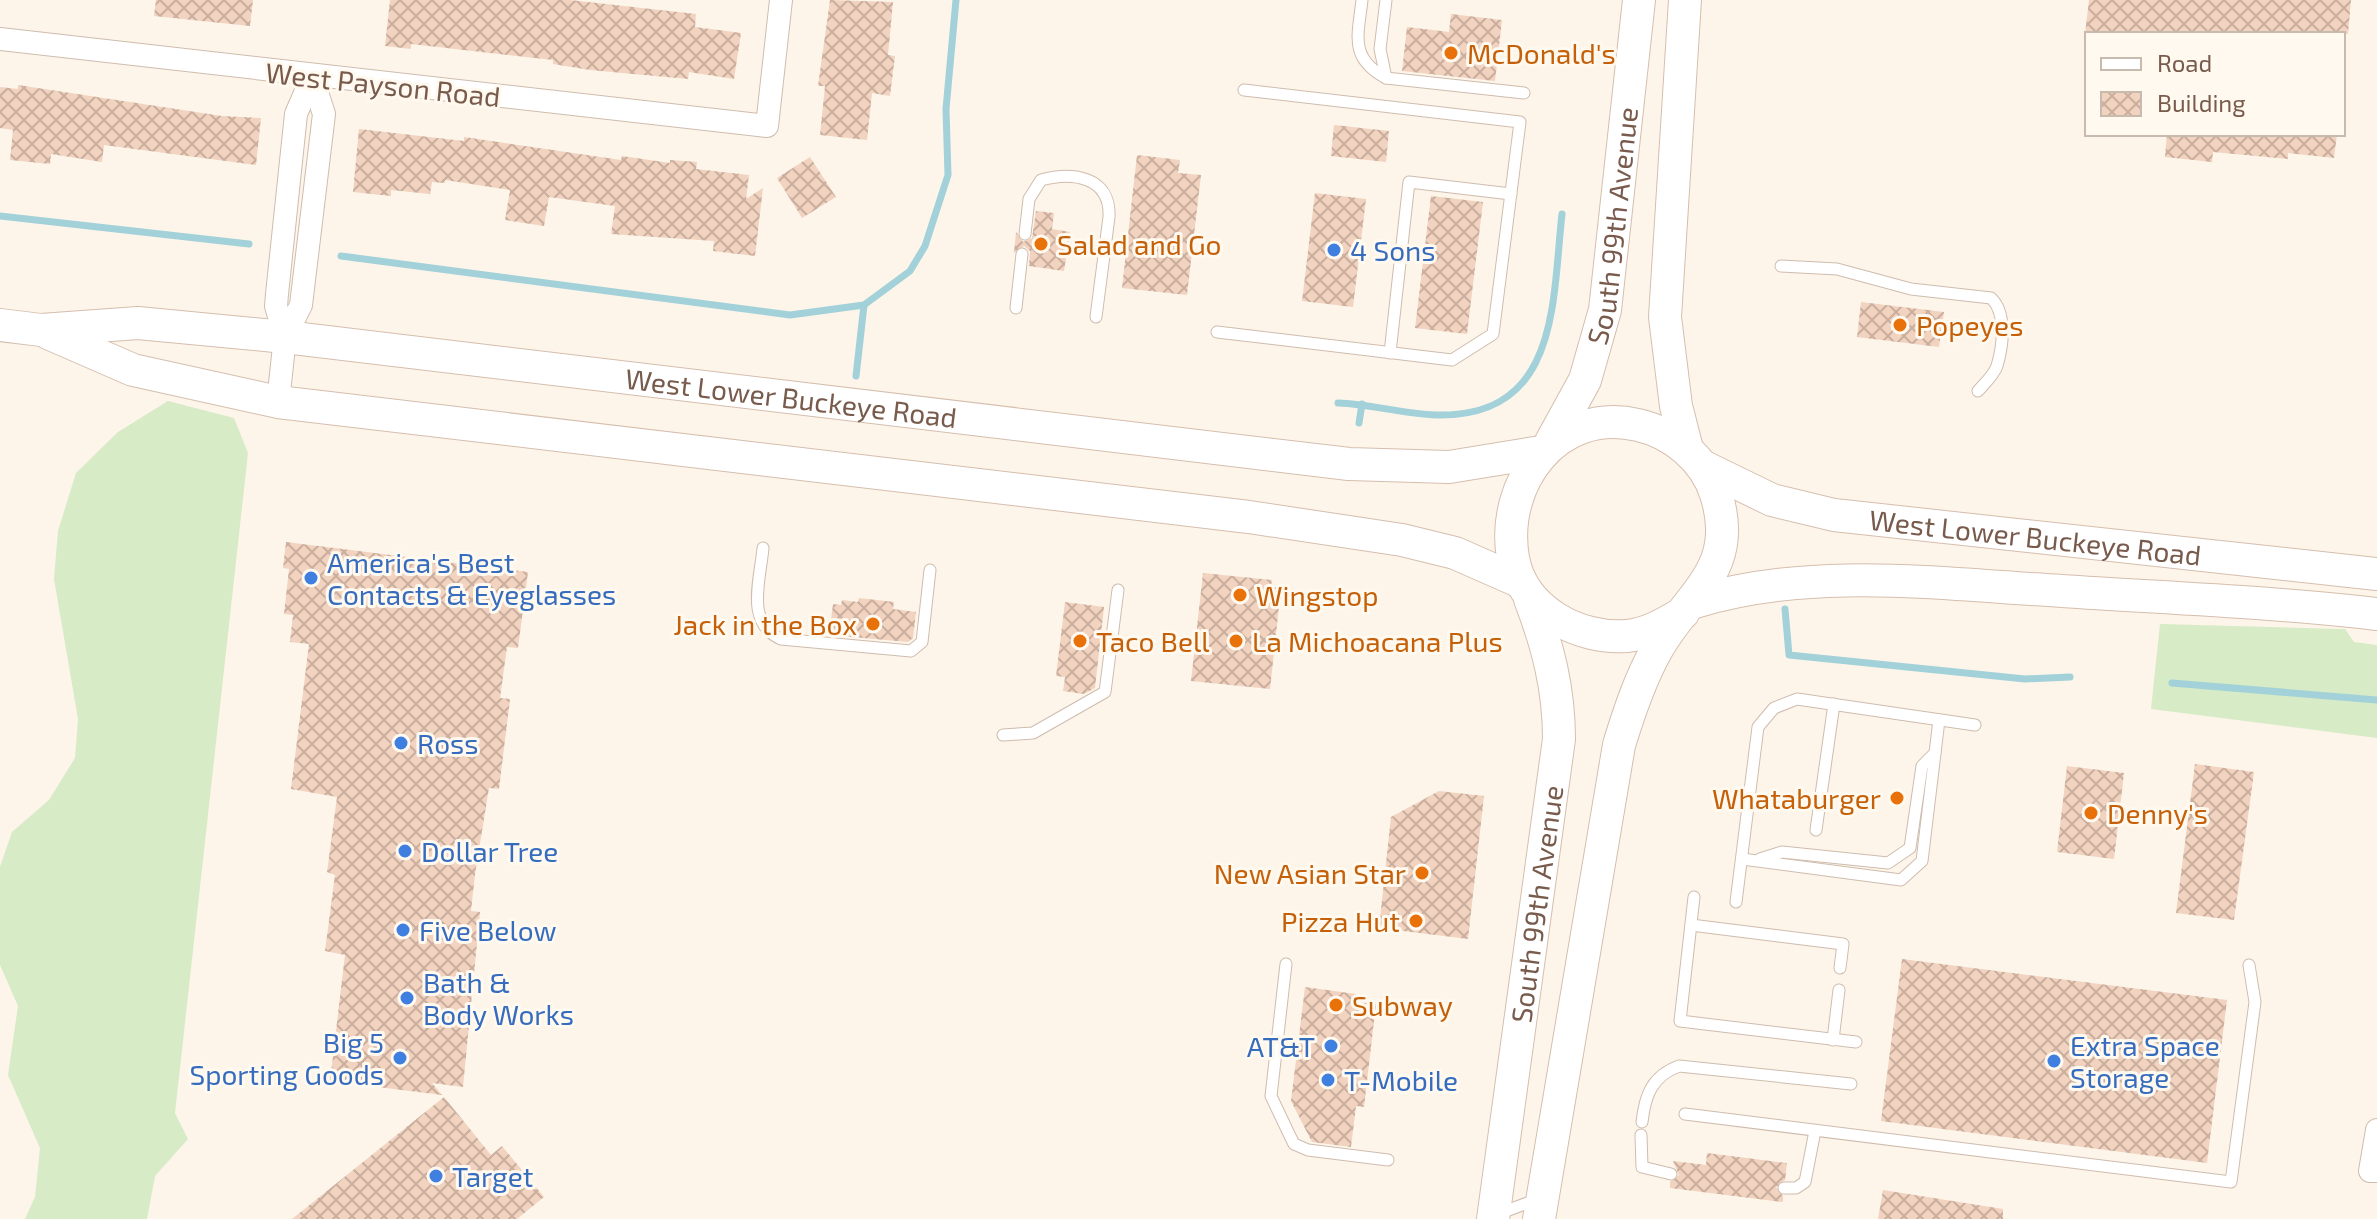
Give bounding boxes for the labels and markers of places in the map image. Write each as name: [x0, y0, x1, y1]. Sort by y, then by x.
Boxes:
place label: McDonald's: [1467, 36, 1616, 70]
marker: McDonald's: [1442, 44, 1460, 62]
place label: Salad and Go: [1057, 227, 1221, 261]
place label: 4 Sons: [1350, 233, 1436, 267]
marker: Salad and Go: [1032, 235, 1050, 253]
marker: 4 Sons: [1325, 241, 1343, 259]
place label: Popeyes: [1916, 308, 2023, 342]
marker: Popeyes: [1891, 316, 1909, 334]
place label: America's Best Contacts & Eyeglasses: [327, 545, 616, 611]
marker: America's Best Contacts & Eyeglasses: [302, 569, 320, 587]
place label: Wingstop: [1256, 578, 1378, 612]
marker: Wingstop: [1231, 586, 1249, 604]
place label: Jack in the Box: [673, 607, 857, 641]
marker: Jack in the Box: [864, 615, 882, 633]
place label: Taco Bell: [1096, 624, 1210, 658]
place label: La Michoacana Plus: [1252, 624, 1503, 658]
marker: Taco Bell: [1071, 632, 1089, 650]
marker: La Michoacana Plus: [1227, 632, 1245, 650]
place label: Ross: [417, 726, 479, 760]
marker: Ross: [392, 734, 410, 752]
place label: Whataburger: [1712, 781, 1881, 815]
marker: Whataburger: [1888, 789, 1906, 807]
place label: Denny's: [2107, 796, 2208, 830]
marker: Denny's: [2082, 804, 2100, 822]
place label: Dollar Tree: [421, 834, 558, 868]
marker: Dollar Tree: [396, 842, 414, 860]
place label: New Asian Star: [1214, 856, 1406, 890]
marker: New Asian Star: [1413, 864, 1431, 882]
place label: Pizza Hut: [1281, 904, 1400, 938]
marker: Pizza Hut: [1407, 912, 1425, 930]
place label: Five Below: [419, 913, 557, 947]
marker: Five Below: [394, 921, 412, 939]
place label: Bath & Body Works: [423, 965, 574, 1031]
place label: Subway: [1352, 988, 1453, 1022]
marker: Bath & Body Works: [398, 989, 416, 1007]
marker: Subway: [1327, 996, 1345, 1014]
place label: Big 5 Sporting Goods: [190, 1025, 384, 1091]
place label: Extra Space Storage: [2070, 1028, 2220, 1094]
place label: AT&T: [1247, 1029, 1315, 1063]
marker: AT&T: [1322, 1037, 1340, 1055]
marker: Big 5 Sporting Goods: [391, 1049, 409, 1067]
marker: Extra Space Storage: [2045, 1052, 2063, 1070]
place label: T-Mobile: [1344, 1063, 1458, 1097]
marker: T-Mobile: [1319, 1071, 1337, 1089]
place label: Target: [452, 1159, 533, 1193]
marker: Target: [427, 1167, 445, 1185]

